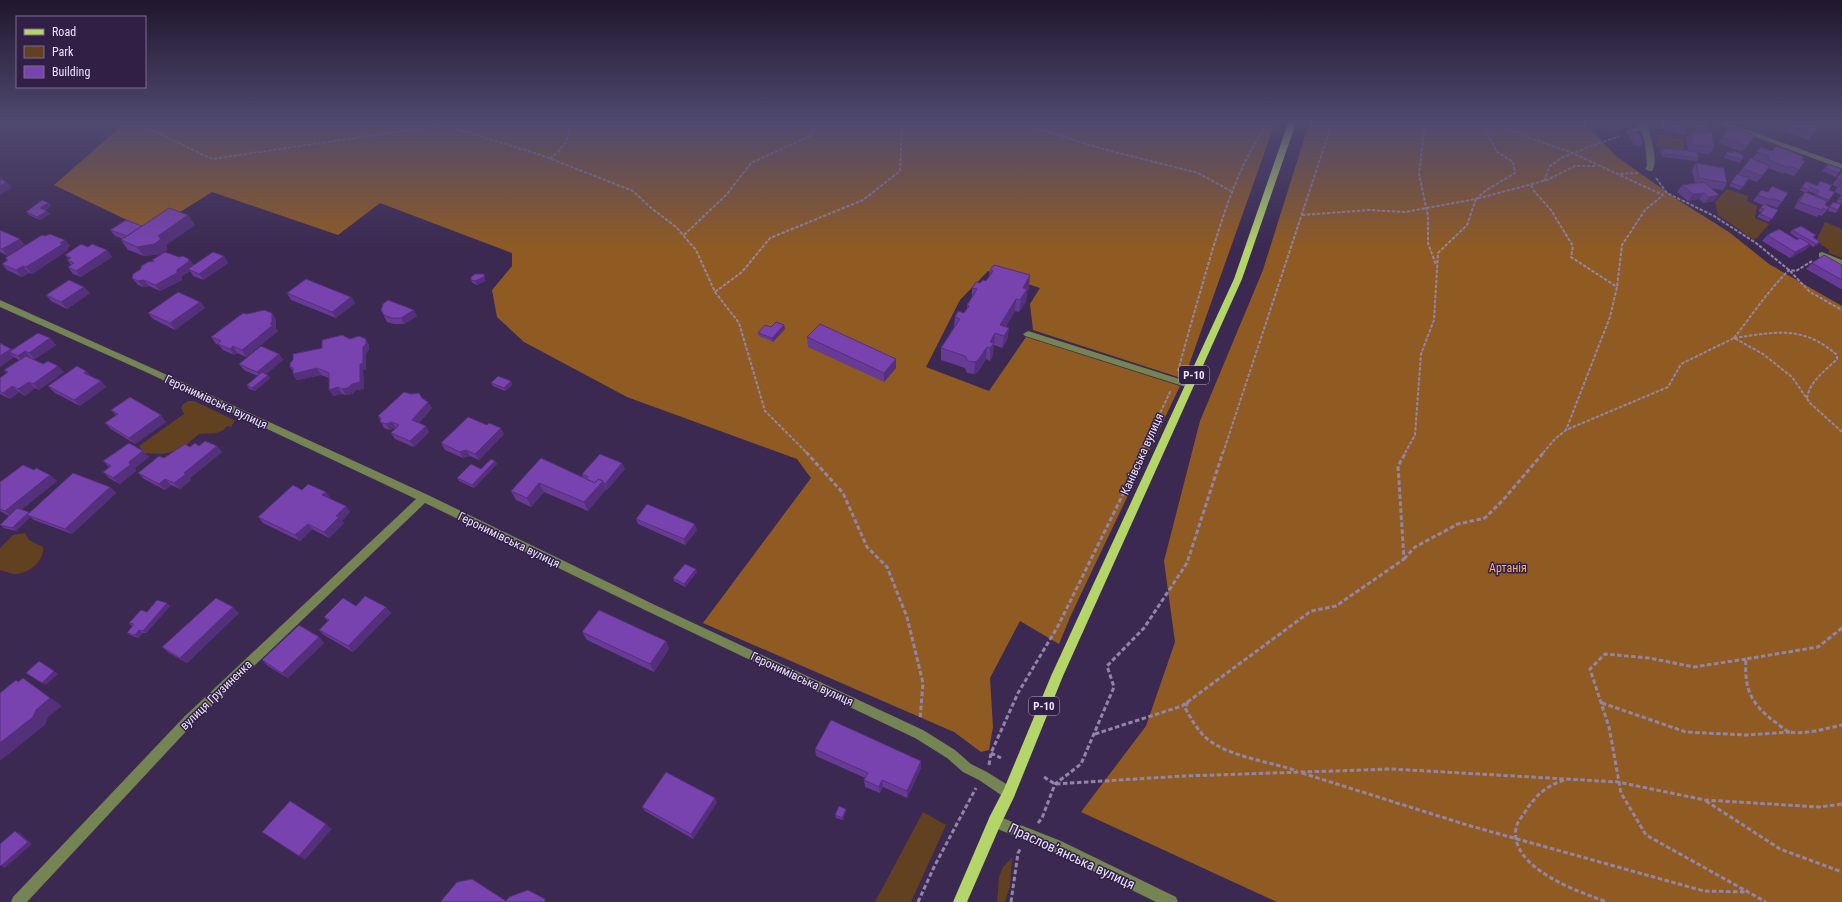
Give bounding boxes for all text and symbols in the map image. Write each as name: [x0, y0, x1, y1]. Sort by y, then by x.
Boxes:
legend: [16, 16, 146, 88]
text: Road: [52, 25, 76, 39]
text: Park: [52, 45, 74, 59]
text: Building: [52, 65, 90, 79]
road number: Р-10: [1179, 366, 1209, 384]
street label: Геронимівська вулиця: [162, 372, 270, 432]
street label: Канівська вулиця: [1118, 411, 1166, 497]
street label: Геронимівська вулиця: [456, 509, 562, 571]
park label: Артанія: [1489, 561, 1527, 575]
street label: Геронимівська вулиця: [748, 649, 856, 709]
street label: вулиця Грузиненка: [177, 657, 255, 733]
road number: Р-10: [1029, 697, 1059, 715]
street label: Прасловʼянська вулиця: [1006, 820, 1138, 892]

